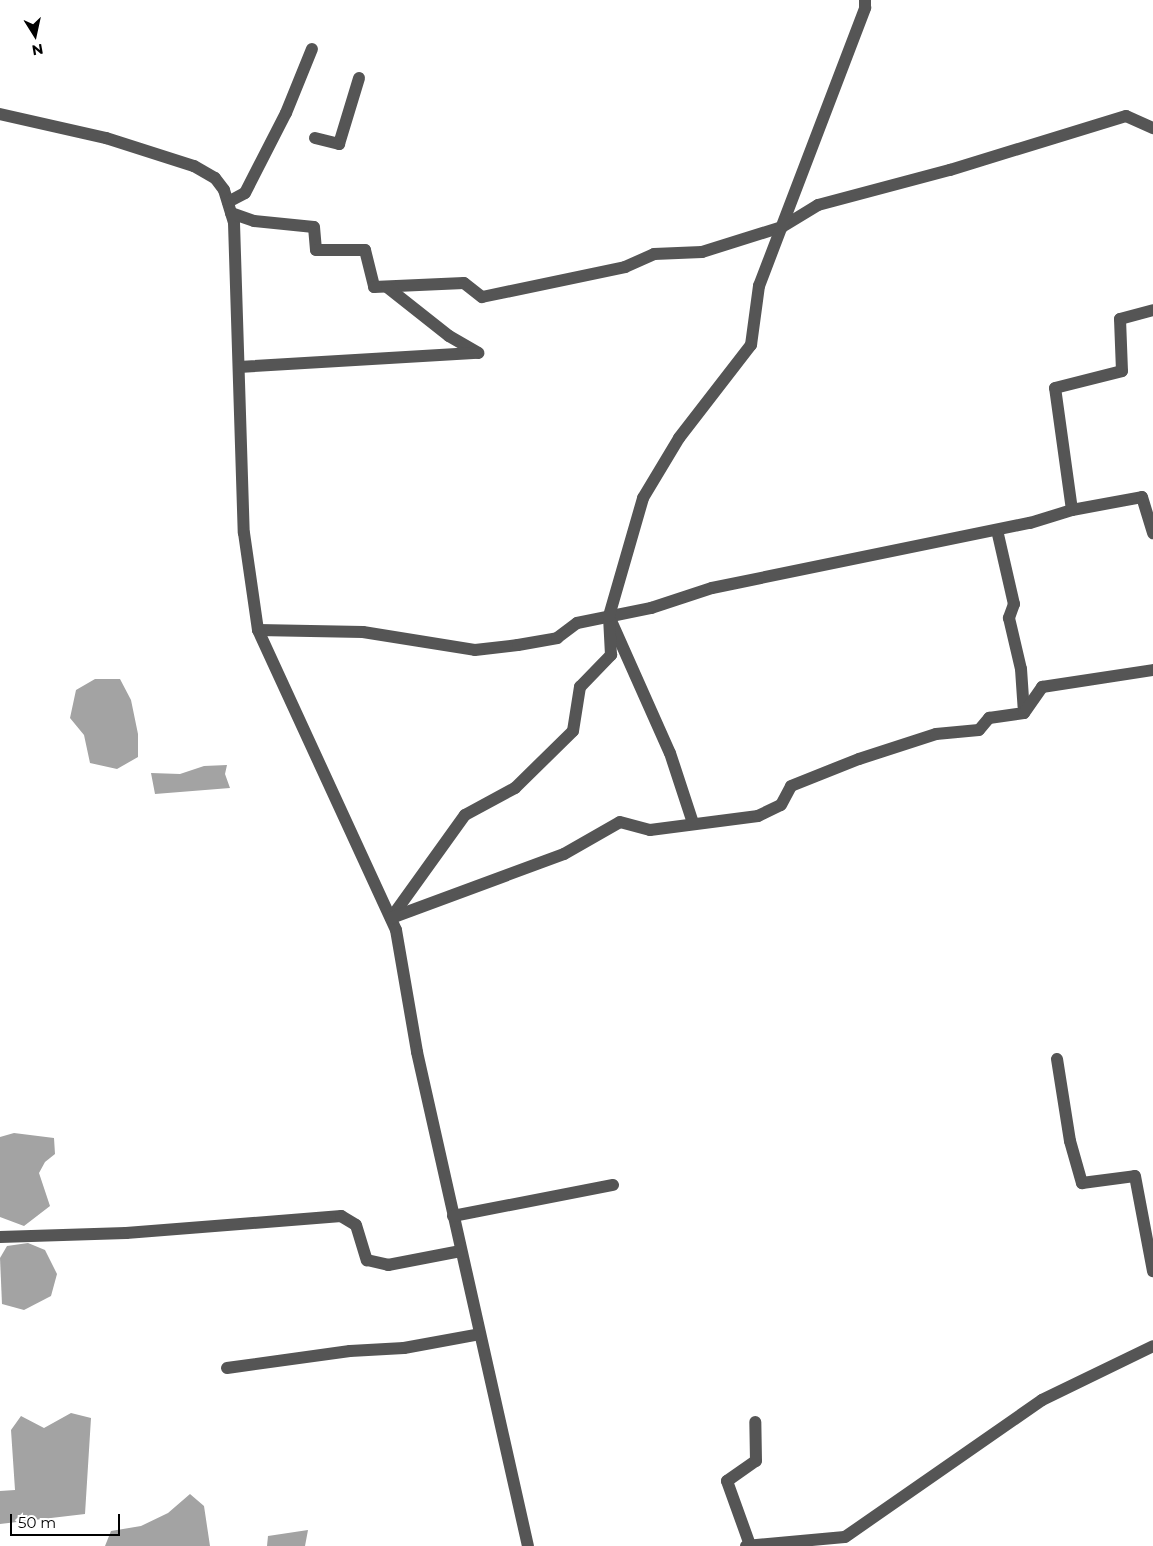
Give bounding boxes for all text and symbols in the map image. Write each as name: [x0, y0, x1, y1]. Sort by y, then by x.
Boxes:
north arrow: [10, 10, 60, 60]
text: N: [30, 40, 45, 60]
scale bar: [12, 1504, 122, 1536]
text: 50 m: [18, 1513, 56, 1532]

